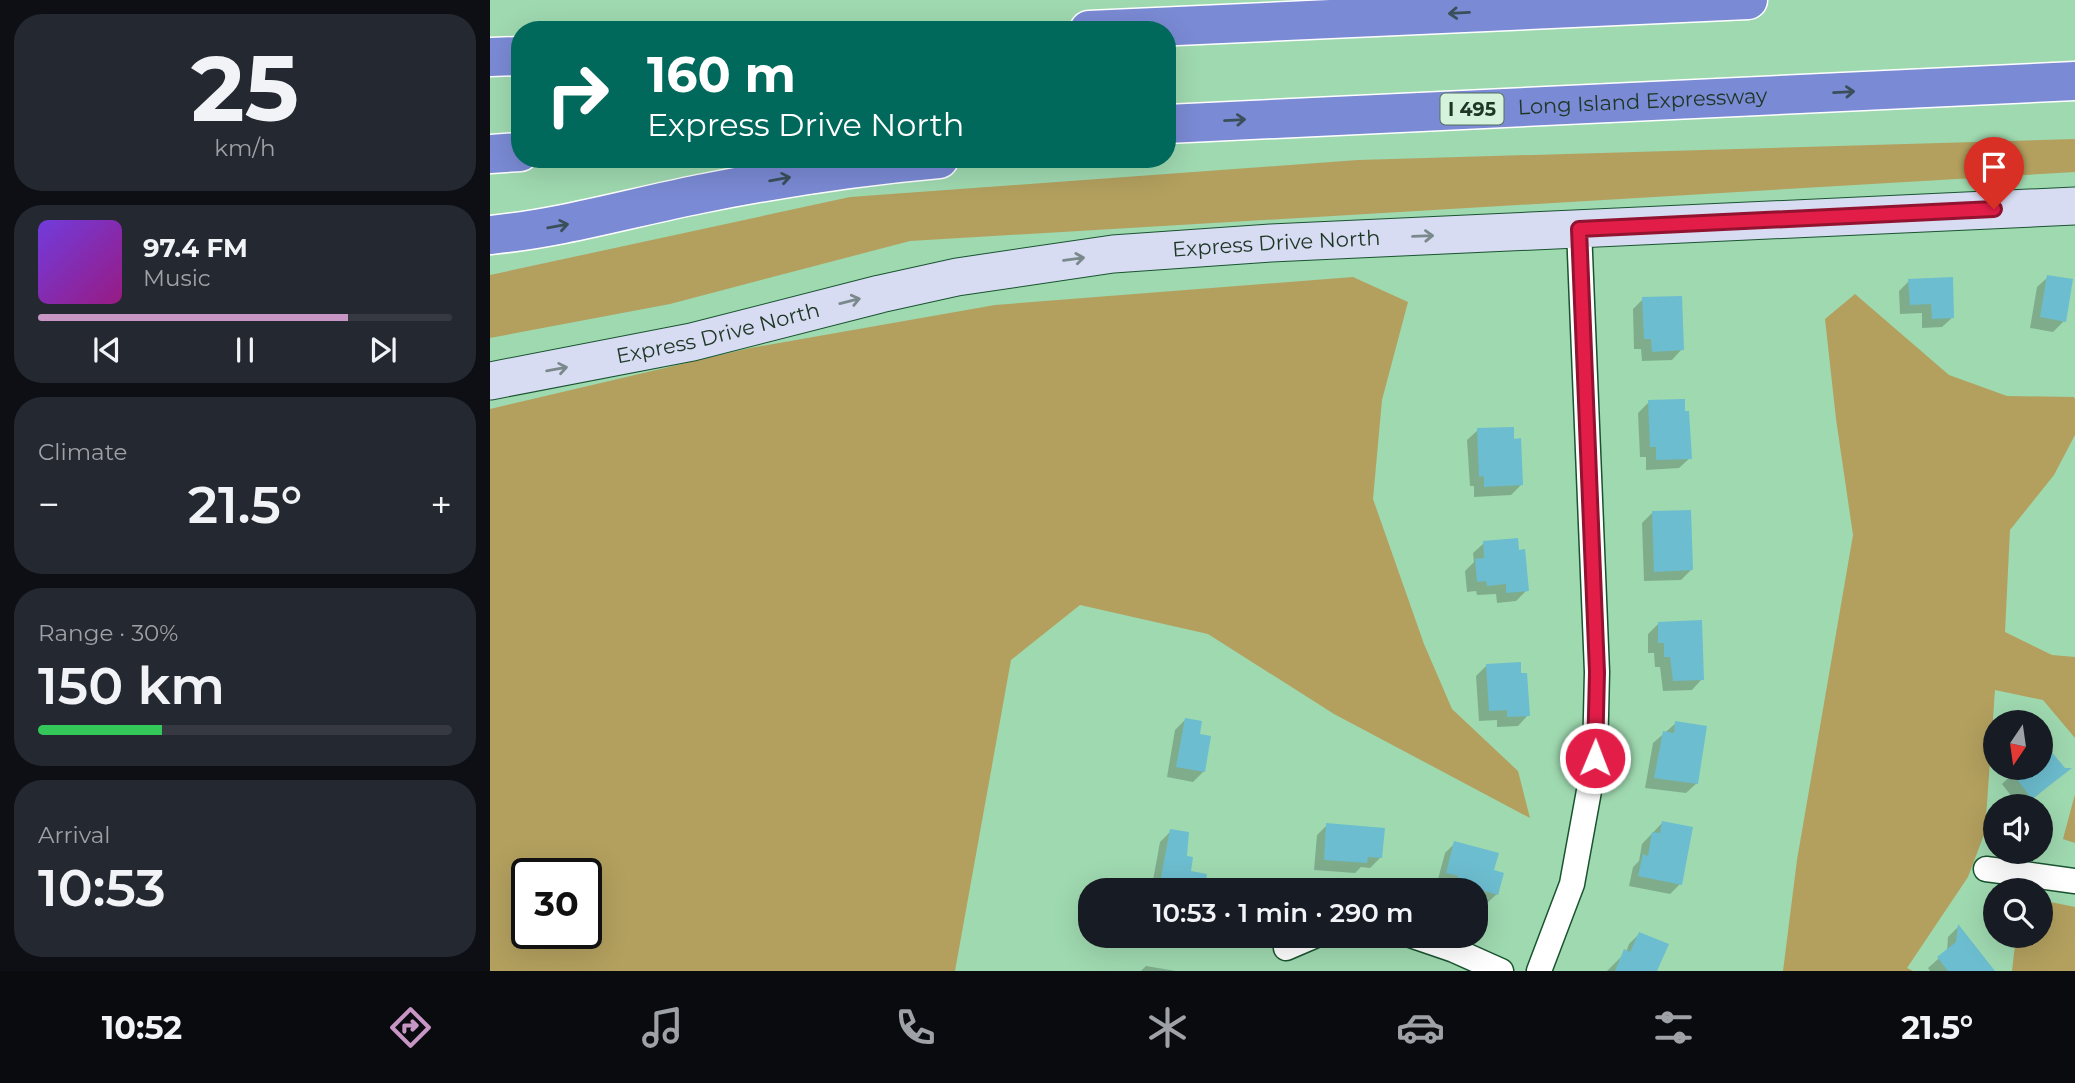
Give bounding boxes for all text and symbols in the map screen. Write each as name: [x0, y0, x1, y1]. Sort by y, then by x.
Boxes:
one-way arrow: [1449, 7, 1471, 20]
text: 25: [191, 33, 299, 144]
text: 160 m: [647, 45, 796, 104]
icon: right: [532, 49, 623, 140]
street label: Long Island Expressway: [1517, 83, 1768, 119]
one-way arrow: [1832, 85, 1855, 98]
road number: I 495: [1440, 94, 1504, 124]
text: Express Drive North: [647, 105, 964, 144]
one-way arrow: [1224, 114, 1247, 127]
text: km/h: [214, 134, 276, 162]
pin: [1964, 137, 2024, 209]
icon: arrive: [1975, 148, 2013, 186]
one-way arrow: [768, 172, 791, 185]
one-way arrow: [546, 219, 569, 232]
street label: Express Drive North: [1171, 225, 1381, 262]
one-way arrow: [1411, 229, 1434, 242]
text: 97.4 FM: [143, 232, 248, 264]
one-way arrow: [1062, 253, 1085, 266]
text: Music: [143, 264, 211, 292]
one-way arrow: [838, 294, 861, 307]
street label: Express Drive North: [614, 297, 822, 368]
icon: previous: [88, 331, 126, 369]
icon: pause: [226, 331, 264, 369]
icon: next: [364, 331, 402, 369]
one-way arrow: [545, 362, 568, 375]
text: Climate: [38, 438, 127, 466]
text: 21.5°: [188, 473, 302, 536]
text: −: [38, 481, 60, 528]
text: +: [430, 481, 452, 528]
text: Range · 30%: [38, 619, 178, 647]
text: 150 km: [38, 654, 225, 717]
north arrow: [1983, 710, 2053, 780]
map controls: [1983, 710, 2053, 948]
position arrow: [1558, 721, 1632, 795]
button: sound: [1983, 794, 2053, 864]
text: Arrival: [38, 821, 111, 849]
text: 10:53: [38, 856, 166, 919]
speed limit sign: 30: [511, 858, 602, 949]
button: search: [1983, 878, 2053, 948]
text: 10:53 · 1 min · 290 m: [1153, 897, 1413, 929]
icon: directions: [386, 1003, 435, 1052]
icon: music: [638, 1003, 687, 1052]
icon: phone: [891, 1003, 940, 1052]
icon: climate: [1143, 1003, 1192, 1052]
icon: car: [1396, 1003, 1445, 1052]
icon: filters: [1649, 1003, 1698, 1052]
text: 10:52: [102, 1008, 182, 1047]
text: 21.5°: [1901, 1008, 1973, 1047]

